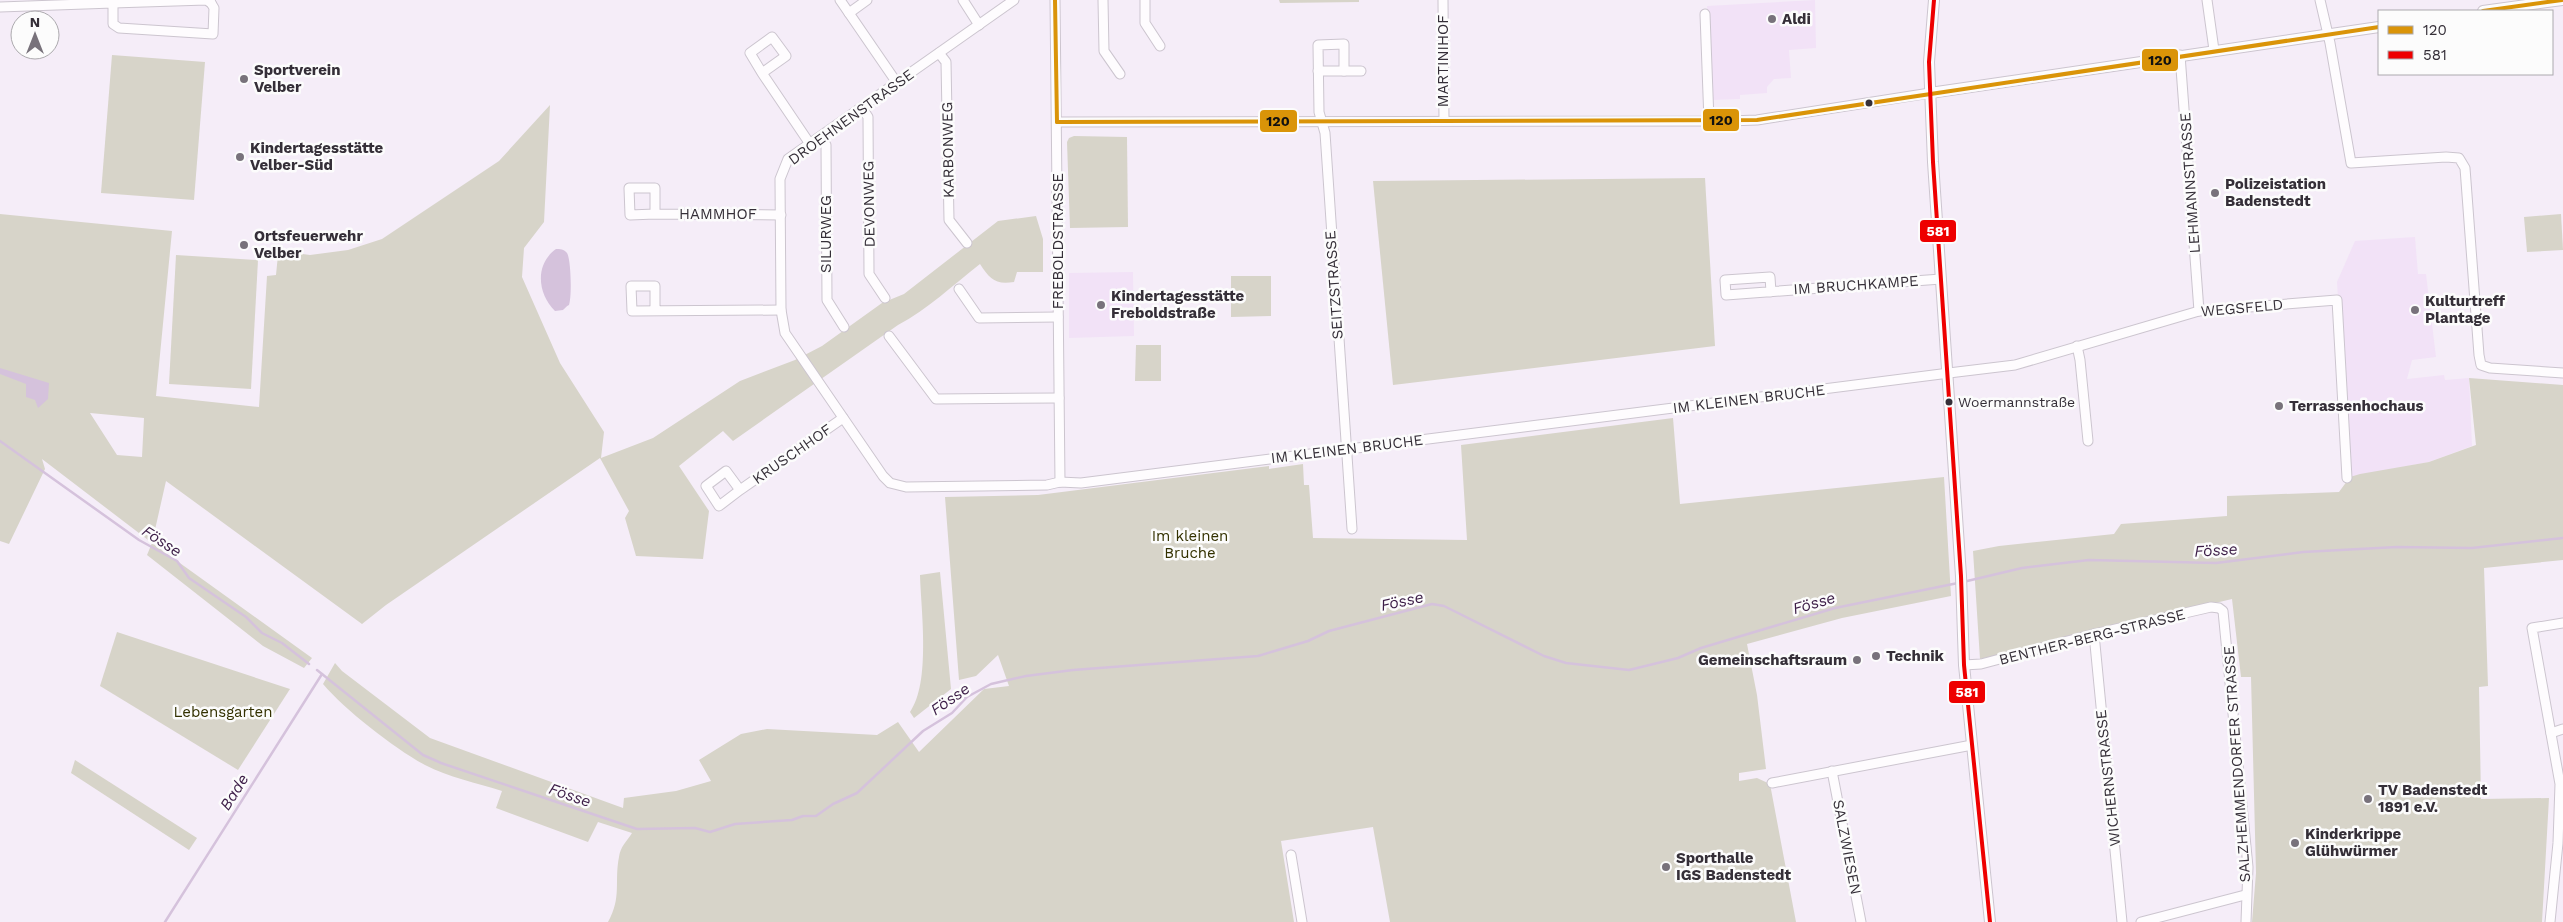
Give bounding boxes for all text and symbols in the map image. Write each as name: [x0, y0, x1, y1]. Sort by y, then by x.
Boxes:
north arrow: [10, 10, 60, 60]
place label: Aldi: [1782, 10, 1811, 28]
legend: [2378, 10, 2553, 75]
marker: Aldi: [1766, 13, 1778, 25]
text: N: [30, 14, 40, 30]
street label: MARTINIHOF: [1434, 15, 1452, 107]
text: 120: [2423, 21, 2447, 39]
text: 581: [2423, 46, 2447, 64]
line badge: 120: [2141, 48, 2179, 72]
text: 120: [2148, 52, 2172, 68]
place label: Sportverein Velber: [254, 61, 341, 96]
street label: DROEHNENSTRASSE: [785, 65, 917, 169]
marker: Sportverein Velber: [238, 73, 250, 85]
unlabelled marker: [1864, 98, 1874, 108]
street label: KARBONWEG: [938, 102, 958, 198]
line badge: 120: [1702, 108, 1740, 132]
line badge: 120: [1259, 109, 1298, 133]
text: 120: [1709, 112, 1733, 128]
street label: LEHMANNSTRASSE: [2176, 112, 2204, 254]
text: 120: [1266, 113, 1290, 129]
place label: Kindertagesstätte Velber-Süd: [250, 139, 384, 174]
marker: Kindertagesstätte Velber-Süd: [234, 151, 246, 163]
street label: DEVONWEG: [859, 160, 879, 248]
street label: FREBOLDSTRASSE: [1049, 173, 1067, 309]
place label: Polizeistation Badenstedt: [2225, 175, 2326, 210]
marker: Polizeistation Badenstedt: [2209, 187, 2221, 199]
street label: SILURWEG: [817, 195, 835, 273]
street label: HAMMHOF: [679, 205, 757, 223]
line badge: 581: [1919, 219, 1957, 243]
text: 581: [1927, 223, 1949, 239]
place label: Ortsfeuerwehr Velber: [254, 227, 363, 262]
street label: SEITZSTRASSE: [1321, 230, 1347, 340]
marker: Ortsfeuerwehr Velber: [238, 239, 250, 251]
street label: IM BRUCHKAMPE: [1793, 272, 1919, 298]
place label: Kindertagesstätte Freboldstraße: [1111, 287, 1245, 322]
place label: Kulturtreff Plantage: [2425, 292, 2506, 327]
street label: WEGSFELD: [2200, 295, 2284, 321]
marker: Kindertagesstätte Freboldstraße: [1095, 299, 1107, 311]
marker: Kulturtreff Plantage: [2409, 304, 2421, 316]
street label: IM KLEINEN BRUCHE: [1672, 381, 1826, 417]
place label: Woermannstraße: [1958, 394, 2075, 410]
marker: Woermannstraße: [1944, 397, 1954, 407]
place label: Terrassenhochaus: [2289, 397, 2424, 415]
marker: Terrassenhochaus: [2273, 400, 2285, 412]
street label: KRUSCHHOF: [749, 420, 835, 488]
street label: IM KLEINEN BRUCHE: [1270, 431, 1424, 467]
water label: Fösse: [139, 521, 185, 561]
park label: Im kleinen Bruche: [1152, 527, 1228, 562]
water label: Fösse: [2194, 539, 2238, 561]
water label: Fösse: [1379, 587, 1425, 615]
water label: Fösse: [1790, 588, 1838, 618]
street label: BENTHER-BERG-STRASSE: [1997, 605, 2187, 669]
street label: SALZHEMMENDORFER STRASSE: [2220, 645, 2254, 883]
place label: Technik: [1886, 647, 1945, 665]
marker: Technik: [1870, 650, 1882, 662]
place label: Gemeinschaftsraum: [1698, 651, 1847, 669]
marker: Gemeinschaftsraum: [1851, 654, 1863, 666]
water label: Fösse: [927, 679, 973, 719]
line badge: 581: [1948, 680, 1986, 704]
text: 581: [1956, 684, 1978, 700]
park label: Lebensgarten: [173, 703, 273, 721]
street label: WICHERNSTRASSE: [2092, 709, 2124, 847]
water label: Bade: [216, 770, 252, 814]
water label: Fösse: [546, 779, 594, 811]
place label: TV Badenstedt 1891 e.V.: [2378, 781, 2488, 816]
marker: TV Badenstedt 1891 e.V.: [2362, 793, 2374, 805]
street label: SALZWIESEN: [1829, 798, 1865, 896]
place label: Kinderkrippe Glühwürmer: [2305, 825, 2402, 860]
marker: Kinderkrippe Glühwürmer: [2289, 837, 2301, 849]
place label: Sporthalle IGS Badenstedt: [1676, 849, 1792, 884]
marker: Sporthalle IGS Badenstedt: [1660, 861, 1672, 873]

